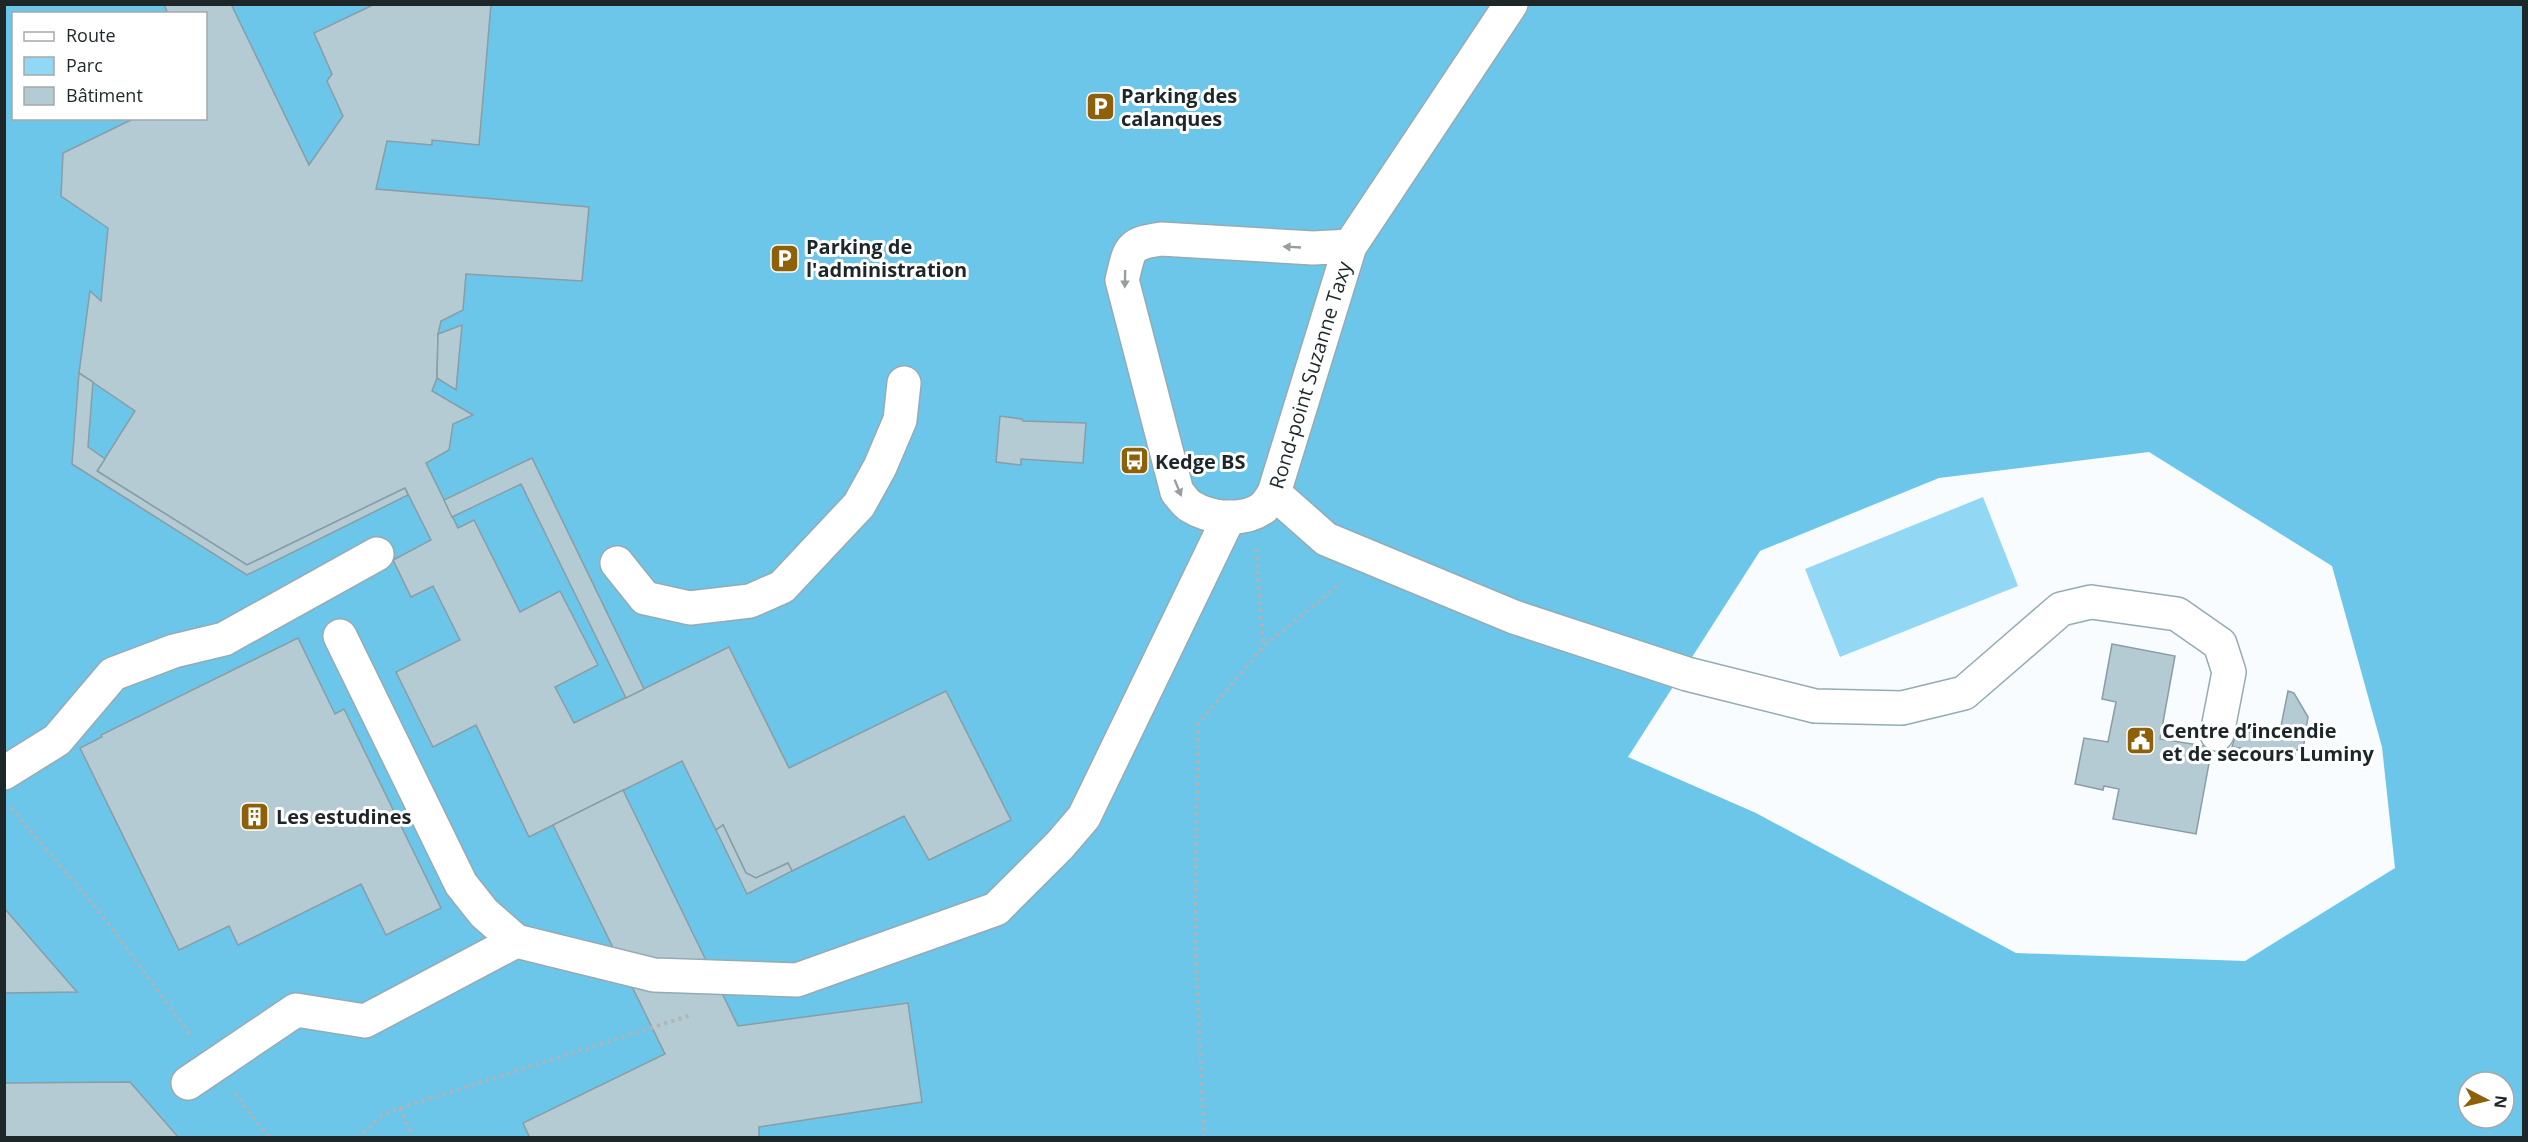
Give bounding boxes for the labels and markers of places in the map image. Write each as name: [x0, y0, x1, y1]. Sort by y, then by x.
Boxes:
place label: Parking des calanques: [1121, 82, 1237, 132]
parking icon: Parking des calanques: [1084, 90, 1116, 122]
place label: Parking de l'administration: [806, 233, 967, 283]
parking icon: Parking de l'administration: [769, 242, 801, 274]
bus stop icon: Kedge BS: [1118, 445, 1150, 477]
place label: Kedge BS: [1155, 448, 1246, 475]
place label: Centre d’incendie et de secours Luminy: [2162, 717, 2374, 767]
public building icon: Centre d’incendie et de secours Luminy: [2125, 725, 2157, 757]
building icon: Les estudines: [239, 800, 271, 832]
place label: Les estudines: [276, 803, 412, 830]

